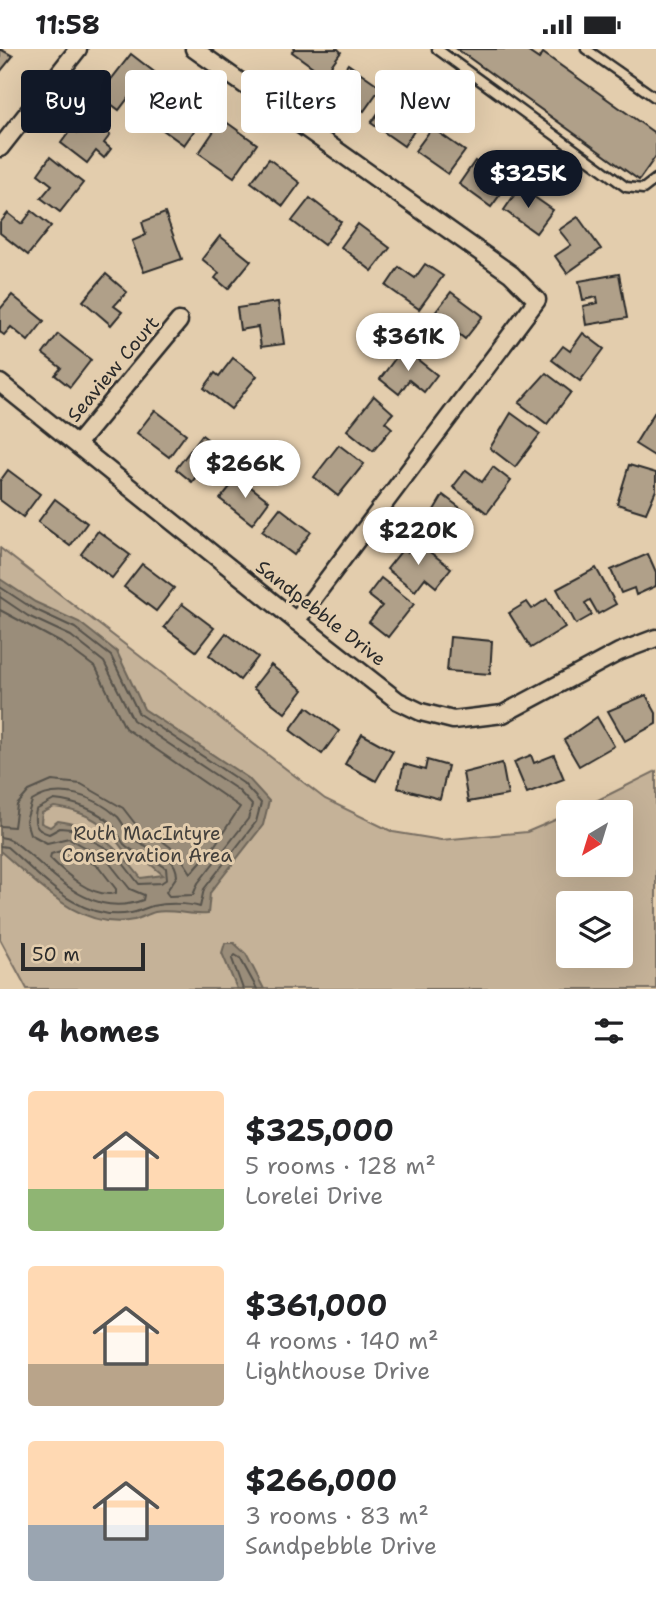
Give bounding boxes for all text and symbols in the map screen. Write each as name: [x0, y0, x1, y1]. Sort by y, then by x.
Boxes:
text: 11:58: [35, 7, 100, 42]
chip: Buy: [21, 70, 111, 133]
chip: Rent: [125, 70, 227, 133]
chip: Filters: [241, 70, 361, 133]
chip: New: [375, 70, 475, 133]
pin: $325K: [479, 151, 577, 210]
text: $325K: [490, 158, 567, 188]
street label: Seaview Court: [61, 311, 165, 427]
pin: $361K: [359, 313, 457, 373]
text: $361K: [372, 321, 444, 351]
pin: $266K: [196, 441, 294, 500]
text: $266K: [205, 448, 285, 478]
pin: $220K: [369, 507, 467, 567]
text: $220K: [379, 515, 457, 545]
street label: Sandpebble Drive: [251, 554, 391, 672]
north arrow: [556, 800, 634, 877]
map controls: [556, 800, 633, 968]
park label: Ruth MacIntyre Conservation Area: [62, 821, 232, 868]
button: layers: [556, 891, 633, 968]
scale bar: [21, 940, 145, 972]
text: 50 m: [32, 942, 80, 967]
text: 4 homes: [28, 1011, 160, 1052]
icon: filters: [590, 1012, 628, 1050]
text: $325,000: [245, 1110, 394, 1151]
icon: home: [84, 1119, 168, 1203]
text: 5 rooms · 128 m²: [245, 1151, 436, 1181]
text: Lorelei Drive: [245, 1181, 383, 1211]
text: $361,000: [245, 1285, 388, 1326]
icon: home: [84, 1294, 168, 1378]
text: 4 rooms · 140 m²: [245, 1326, 439, 1356]
text: Lighthouse Drive: [245, 1356, 430, 1386]
text: $266,000: [245, 1460, 397, 1501]
icon: home: [84, 1469, 168, 1553]
text: 3 rooms · 83 m²: [245, 1501, 429, 1531]
text: Sandpebble Drive: [245, 1531, 437, 1561]

